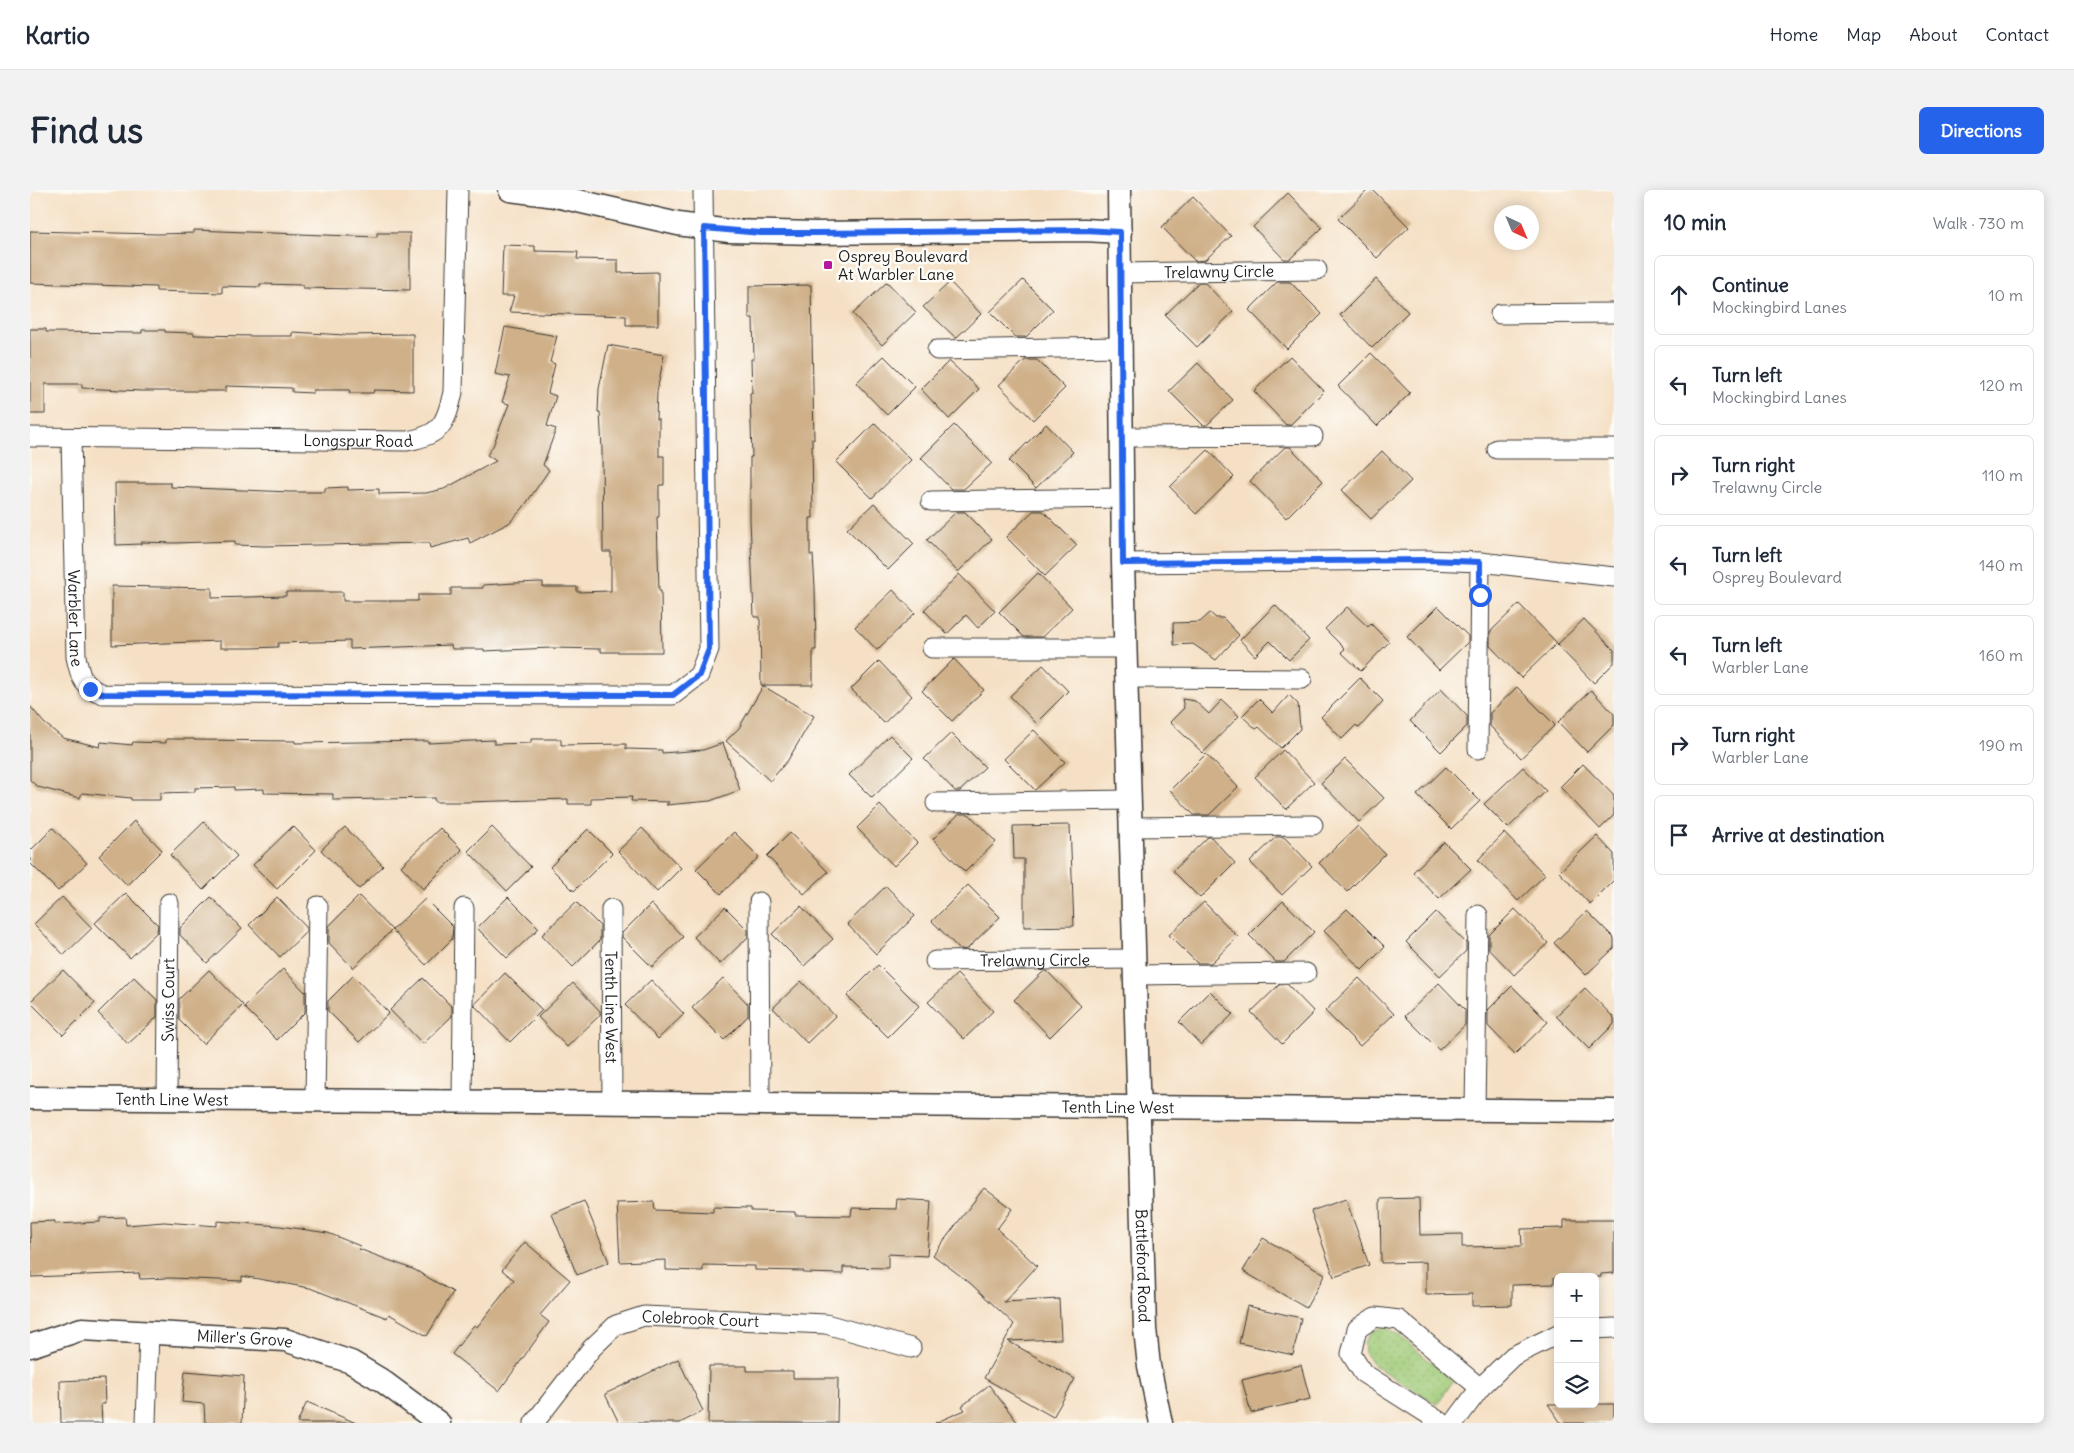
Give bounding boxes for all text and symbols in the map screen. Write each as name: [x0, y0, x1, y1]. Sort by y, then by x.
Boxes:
text: Kartio: [25, 20, 90, 50]
text: Home: [1770, 23, 1818, 46]
text: Map: [1846, 23, 1881, 46]
text: About: [1909, 23, 1957, 46]
text: Contact: [1985, 23, 2049, 46]
button: Directions: [1919, 107, 2044, 154]
text: Find us: [30, 108, 143, 152]
north arrow: [1494, 205, 1539, 250]
text: 10 min: [1664, 209, 1726, 236]
text: Walk · 730 m: [1933, 213, 2024, 233]
place label: Osprey Boulevard At Warbler Lane: [838, 246, 968, 284]
marker: Osprey Boulevard At Warbler Lane: [822, 259, 834, 271]
street label: Trelawny Circle: [1164, 261, 1274, 282]
text: Continue: [1712, 273, 1789, 297]
icon: ahead: [1665, 281, 1693, 309]
text: 10 m: [1988, 285, 2023, 305]
text: Mockingbird Lanes: [1712, 297, 1847, 317]
text: Turn left: [1712, 363, 1782, 387]
icon: left: [1665, 371, 1693, 399]
text: 120 m: [1980, 375, 2023, 395]
text: Mockingbird Lanes: [1712, 387, 1847, 407]
street label: Longspur Road: [303, 430, 414, 451]
text: Turn right: [1712, 453, 1795, 477]
icon: right: [1665, 461, 1693, 489]
text: 110 m: [1982, 465, 2023, 485]
text: Trelawny Circle: [1712, 477, 1822, 497]
text: Turn left: [1712, 543, 1782, 567]
icon: left: [1665, 551, 1693, 579]
text: 140 m: [1979, 555, 2023, 575]
text: Osprey Boulevard: [1712, 567, 1842, 587]
street label: Warbler Lane: [64, 569, 88, 668]
route start: [1469, 584, 1492, 607]
text: Turn left: [1712, 633, 1782, 657]
icon: left: [1665, 641, 1693, 669]
text: 160 m: [1979, 645, 2023, 665]
text: Warbler Lane: [1712, 657, 1809, 677]
route end: [79, 678, 102, 701]
text: Turn right: [1712, 723, 1795, 747]
icon: right: [1665, 731, 1693, 759]
text: 190 m: [1979, 735, 2023, 755]
text: Warbler Lane: [1712, 747, 1809, 767]
icon: arrive: [1665, 821, 1693, 849]
text: Arrive at destination: [1712, 823, 1885, 847]
street label: Trelawny Circle: [980, 949, 1090, 971]
street label: Tenth Line West: [601, 951, 622, 1064]
street label: Swiss Court: [158, 957, 178, 1042]
street label: Tenth Line West: [116, 1089, 229, 1110]
street label: Tenth Line West: [1062, 1096, 1175, 1117]
street label: Battleford Road: [1132, 1208, 1155, 1323]
map controls: [1554, 1273, 1599, 1408]
button: +: [1554, 1273, 1599, 1318]
street label: Colebrook Court: [641, 1306, 760, 1331]
button: −: [1554, 1318, 1599, 1363]
street label: Miller's Grove: [196, 1325, 296, 1352]
button: layers: [1554, 1363, 1599, 1408]

